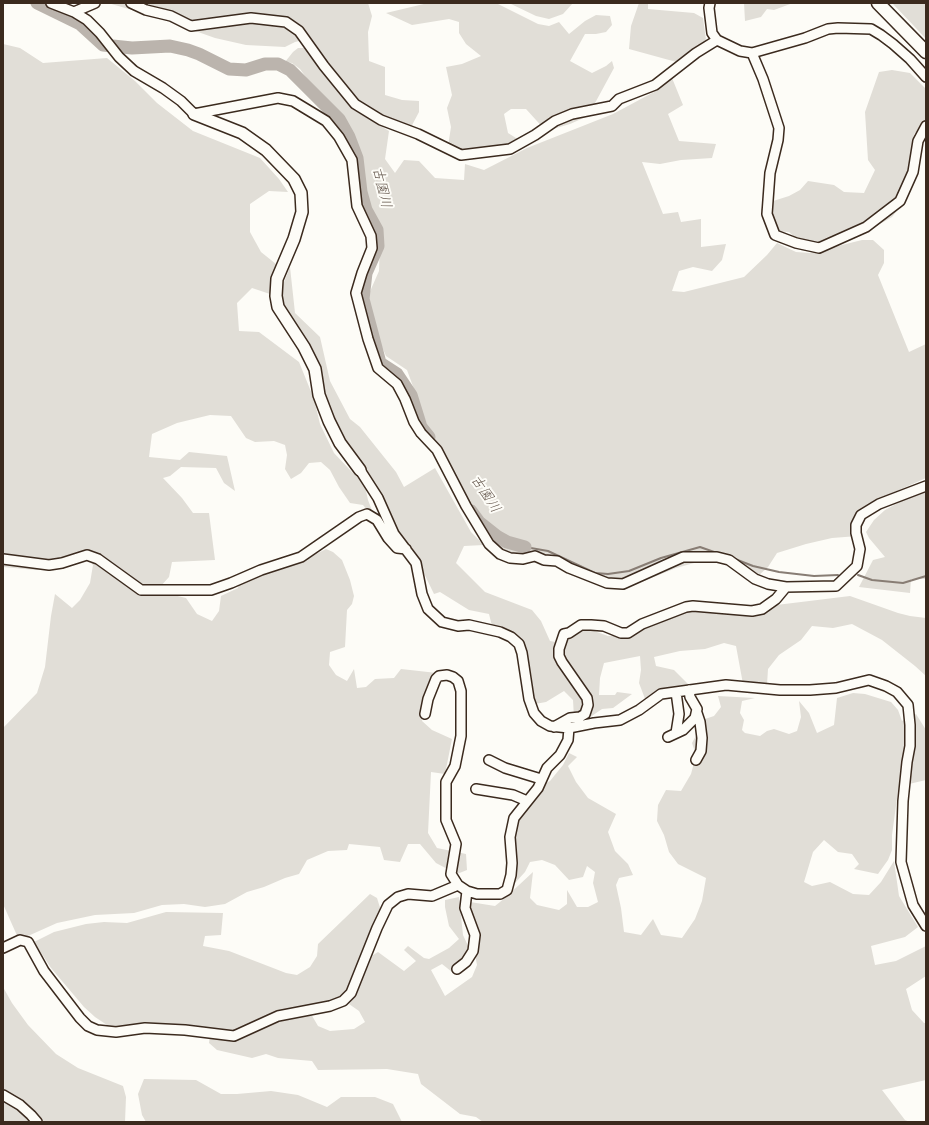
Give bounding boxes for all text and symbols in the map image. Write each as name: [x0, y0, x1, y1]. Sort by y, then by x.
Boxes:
water label: 古園川: [367, 166, 393, 210]
water label: 古園川: [466, 473, 502, 517]

